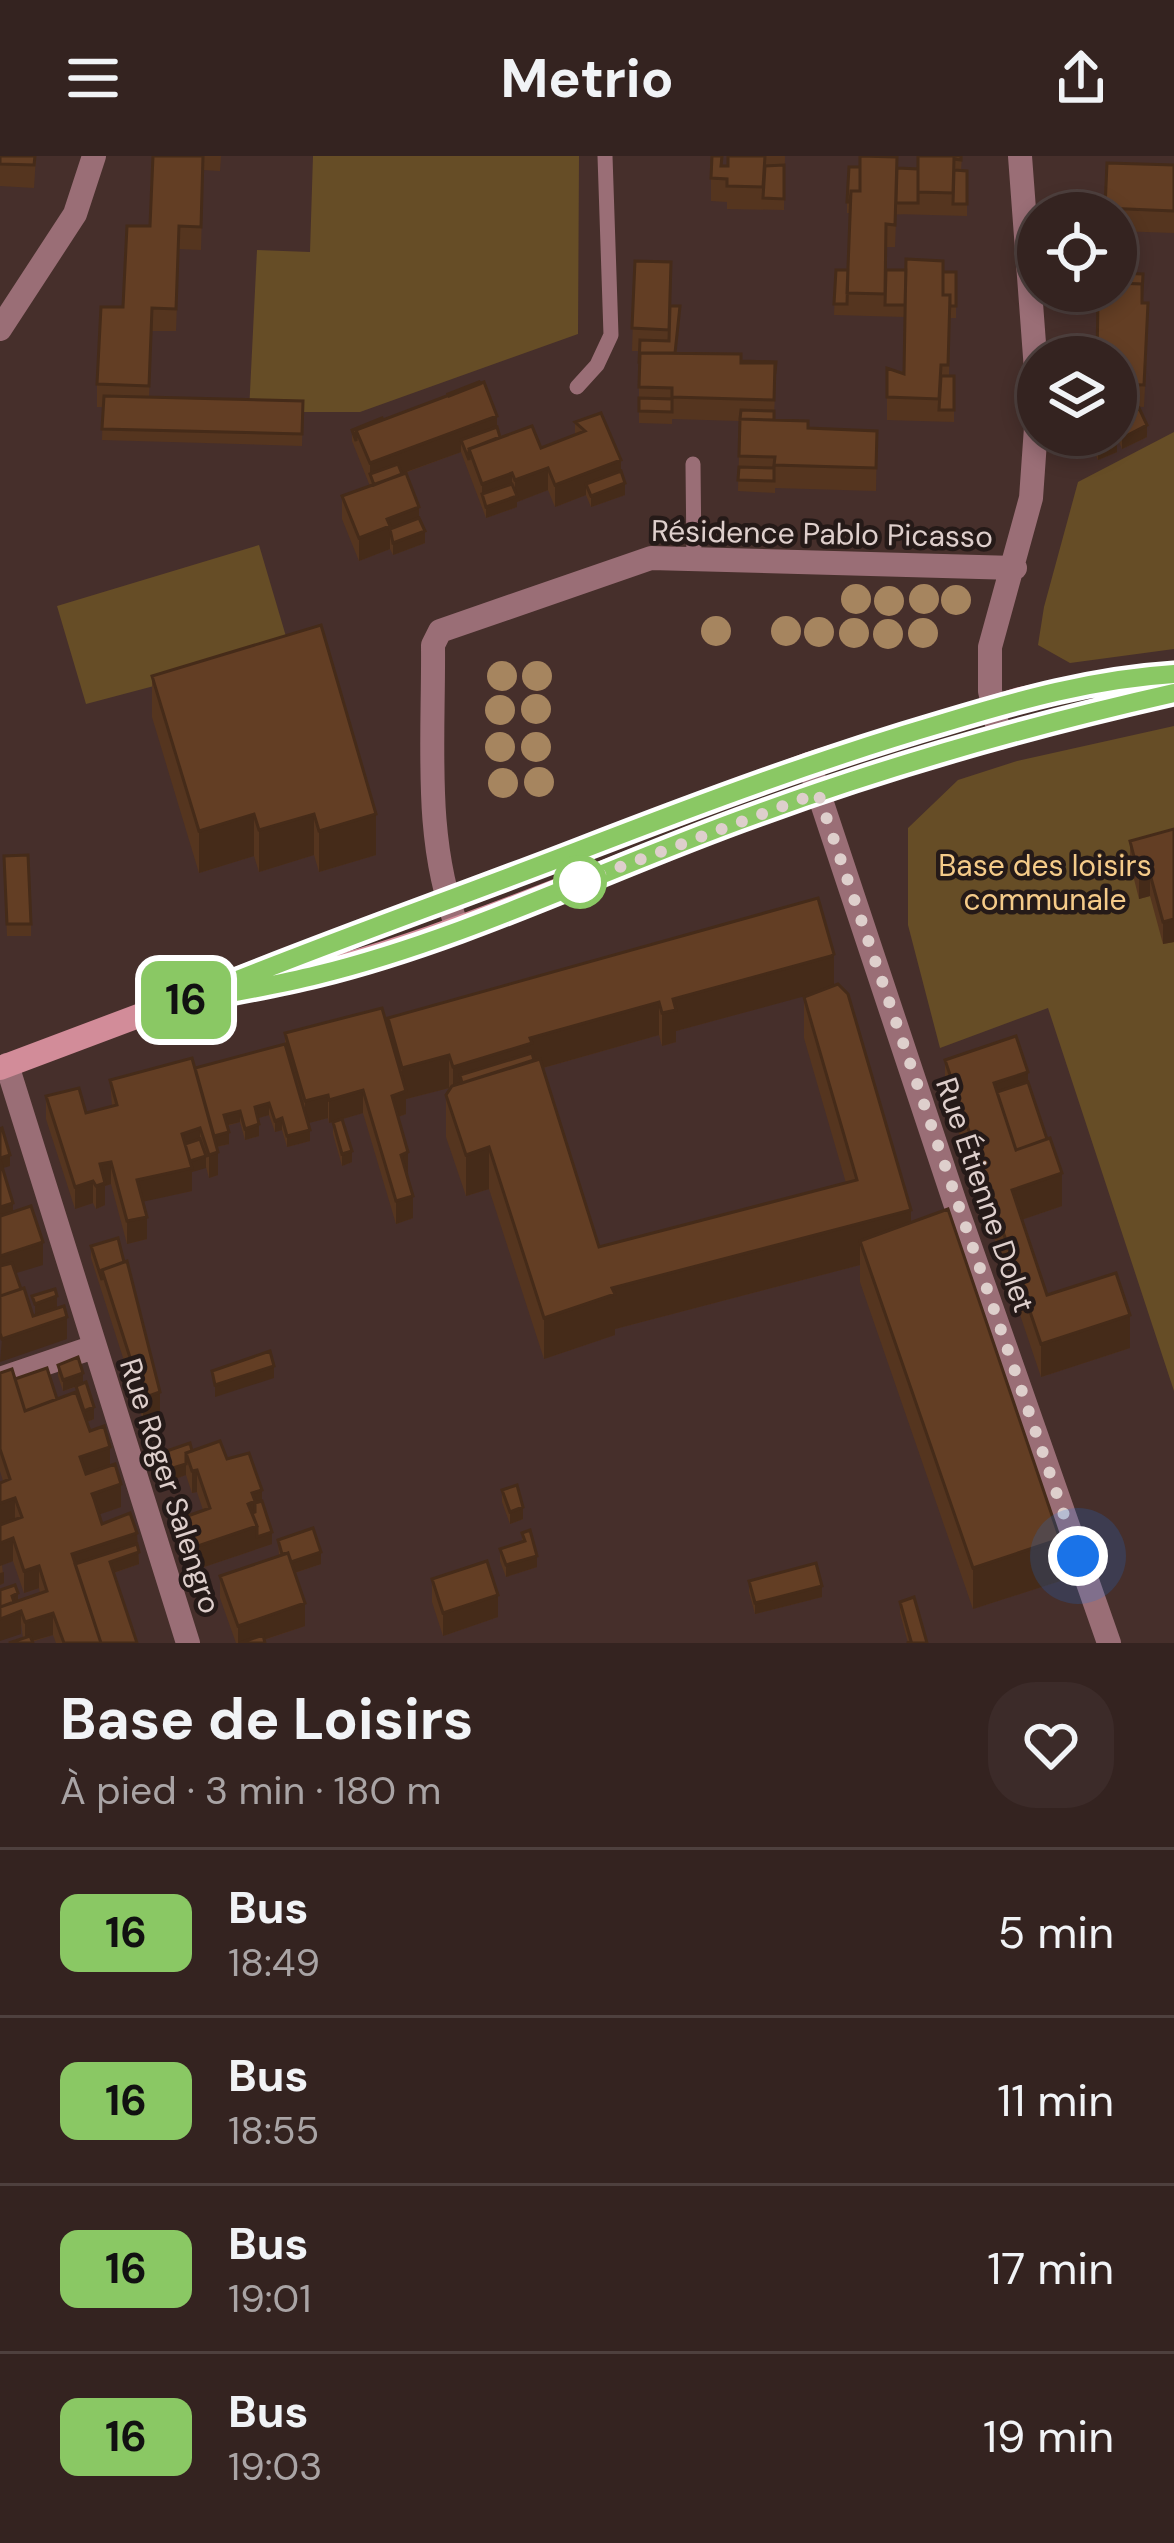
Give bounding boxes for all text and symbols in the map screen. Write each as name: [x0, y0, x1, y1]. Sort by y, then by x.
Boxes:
text: Metrio: [500, 43, 674, 114]
icon: menu: [60, 45, 126, 111]
icon: share: [1048, 45, 1114, 111]
map controls: [1017, 192, 1137, 456]
button: locate: [1017, 192, 1137, 312]
button: layers: [1017, 336, 1137, 456]
street label: Résidence Pablo Picasso: [651, 511, 993, 556]
park label: Base des loisirs communale: [938, 846, 1152, 919]
unlabelled marker: [555, 857, 605, 907]
line badge: 16: [132, 961, 240, 1039]
text: 16: [165, 972, 207, 1027]
street label: Rue Étienne Dolet: [927, 1072, 1044, 1317]
street label: Rue Roger Salengro: [111, 1353, 230, 1618]
your location: [1048, 1526, 1108, 1586]
text: Base de Loisirs: [60, 1682, 473, 1757]
button: heart: [988, 1682, 1114, 1808]
text: À pied · 3 min · 180 m: [60, 1765, 441, 1816]
text: Bus: [228, 1878, 308, 1937]
text: 5 min: [998, 1903, 1114, 1962]
text: 16: [105, 1905, 147, 1960]
text: 18:49: [228, 1937, 320, 1988]
text: Bus: [228, 2046, 308, 2105]
text: 11 min: [997, 2071, 1114, 2130]
text: 16: [105, 2073, 147, 2128]
text: 18:55: [228, 2105, 319, 2156]
text: Bus: [228, 2214, 308, 2273]
text: 17 min: [987, 2239, 1114, 2298]
text: 16: [105, 2241, 147, 2296]
text: 19:01: [228, 2273, 311, 2324]
text: Bus: [228, 2382, 308, 2441]
text: 19 min: [983, 2407, 1114, 2466]
text: 16: [105, 2409, 147, 2464]
text: 19:03: [228, 2441, 322, 2492]

